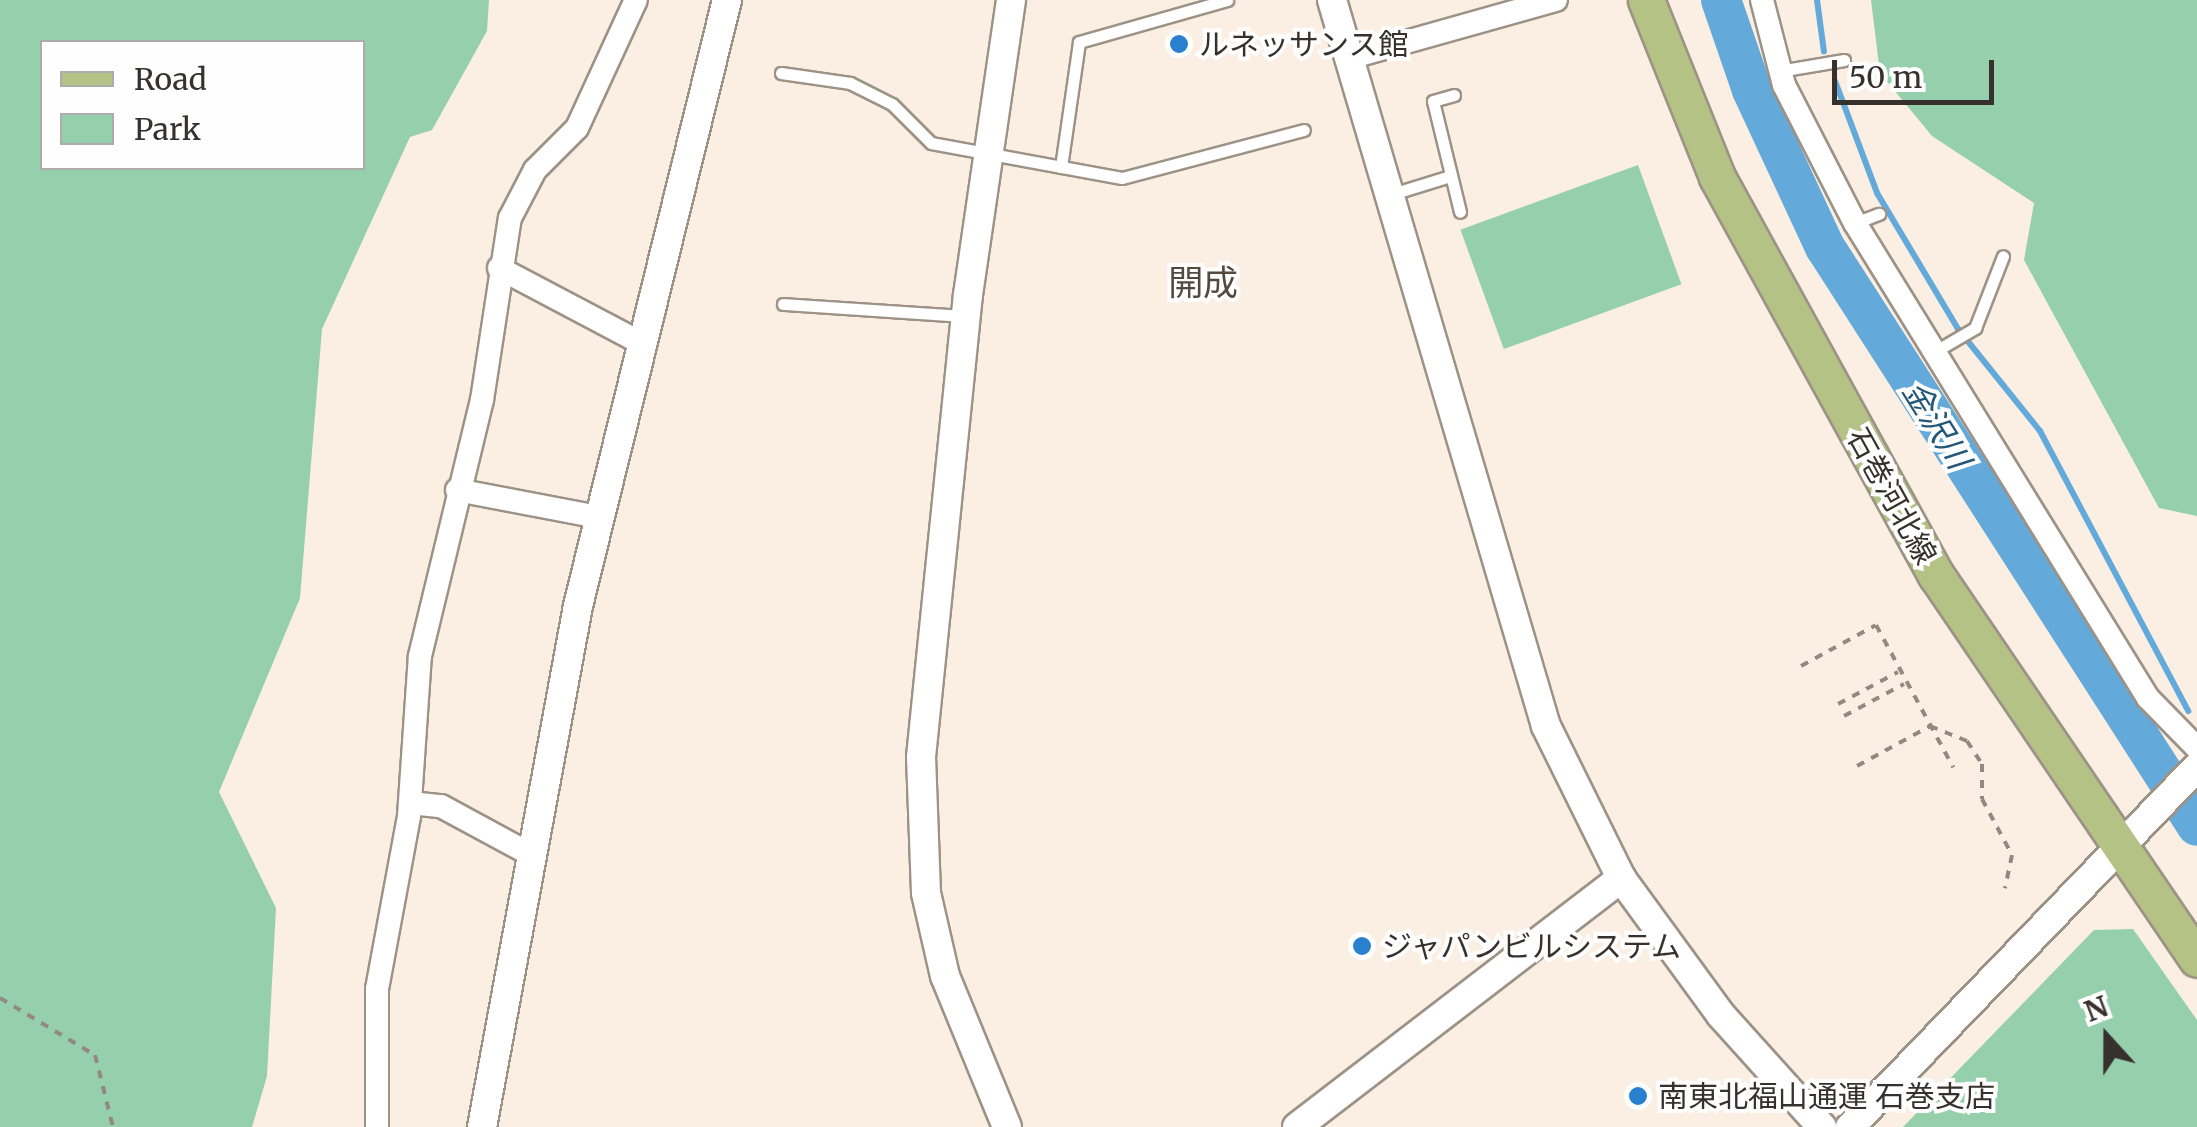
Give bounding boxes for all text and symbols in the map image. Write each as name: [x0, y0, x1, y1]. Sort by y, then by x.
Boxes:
place label: ルネッサンス館: [1199, 26, 1409, 62]
marker: ルネッサンス館: [1168, 33, 1190, 55]
legend: [40, 40, 365, 170]
scale bar: [1837, 40, 2000, 102]
text: 50 m: [1849, 58, 1922, 96]
text: Road: [134, 60, 207, 98]
text: Park: [134, 110, 201, 148]
district label: 開成: [1168, 262, 1238, 304]
water label: 金沢川: [1894, 374, 1978, 476]
street label: 石巻河北線: [1840, 422, 1944, 570]
place label: ジャパンビルシステム: [1382, 928, 1682, 964]
marker: ジャパンビルシステム: [1351, 935, 1373, 957]
north arrow: [2057, 987, 2157, 1087]
text: N: [2079, 988, 2113, 1030]
place label: 南東北福山通運 石巻支店: [1658, 1078, 1995, 1114]
marker: 南東北福山通運 石巻支店: [1627, 1085, 1649, 1107]

